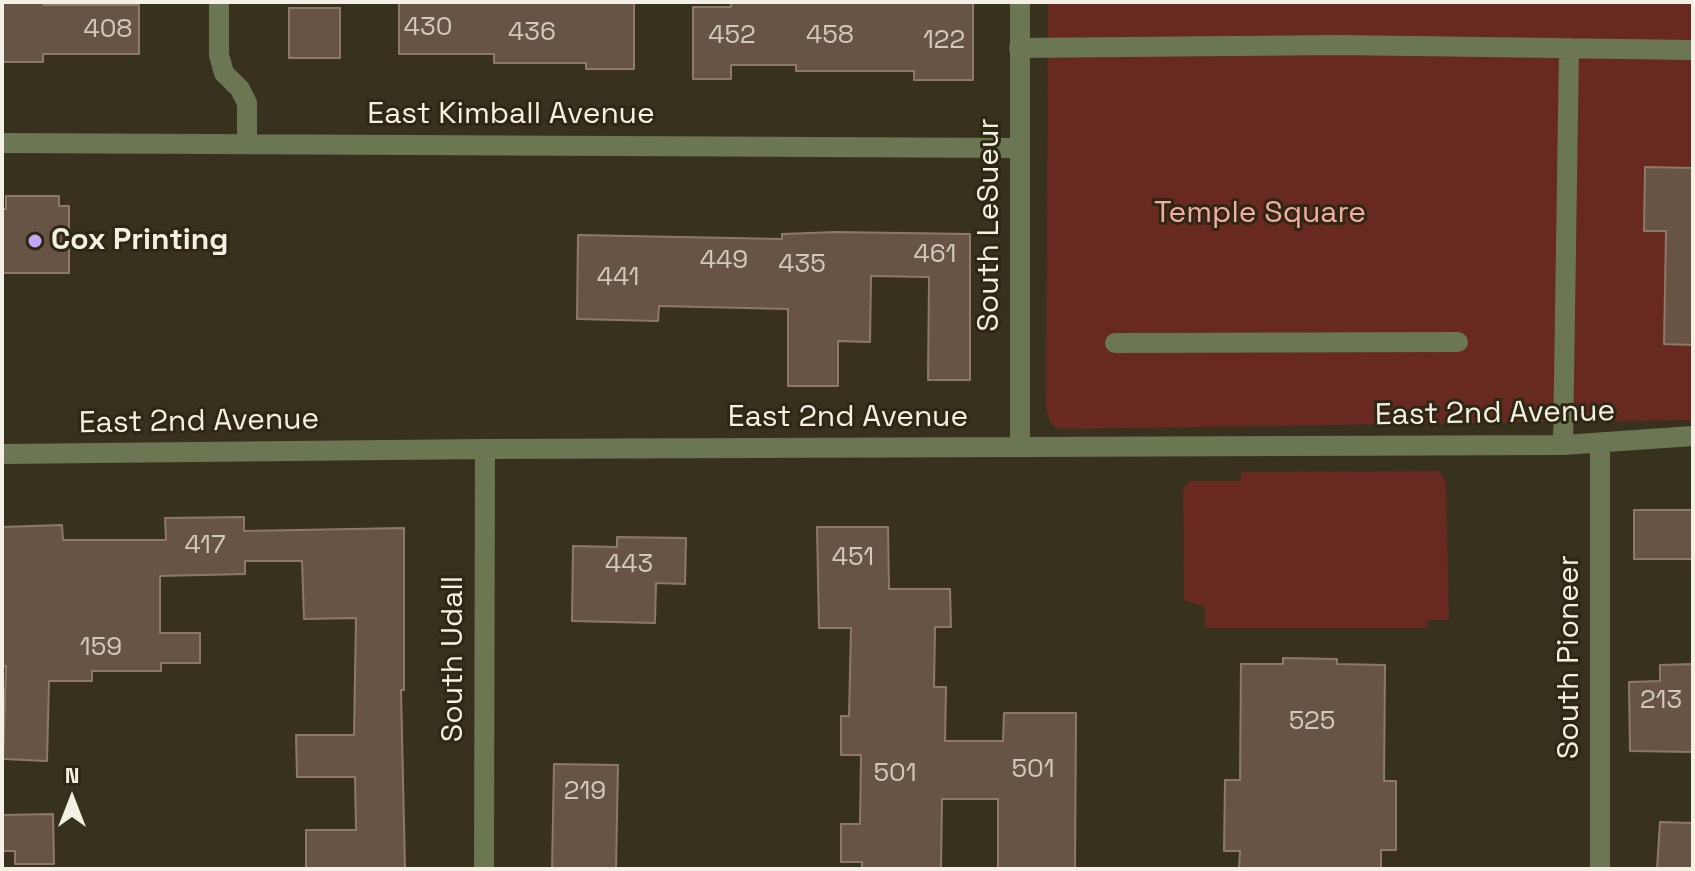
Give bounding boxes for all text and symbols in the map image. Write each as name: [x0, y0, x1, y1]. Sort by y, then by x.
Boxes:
house number: 430: [404, 12, 452, 44]
house number: 408: [83, 14, 133, 46]
house number: 436: [508, 17, 556, 49]
house number: 452: [708, 20, 756, 52]
house number: 458: [806, 20, 854, 52]
house number: 122: [923, 25, 965, 57]
street label: East Kimball Avenue: [367, 97, 655, 133]
street label: South LeSueur: [972, 118, 1008, 332]
park label: Temple Square: [1154, 196, 1366, 232]
place label: Cox Printing: [51, 223, 228, 259]
marker: Cox Printing: [26, 232, 44, 250]
house number: 461: [914, 239, 956, 271]
house number: 449: [700, 245, 748, 277]
house number: 435: [778, 249, 826, 281]
house number: 441: [597, 262, 639, 294]
street label: East 2nd Avenue: [1374, 394, 1616, 434]
street label: East 2nd Avenue: [728, 400, 968, 436]
street label: East 2nd Avenue: [78, 402, 320, 442]
house number: 417: [184, 530, 226, 562]
house number: 451: [832, 542, 874, 574]
house number: 443: [605, 549, 653, 581]
street label: South Pioneer: [1552, 555, 1588, 759]
street label: South Udall: [436, 576, 472, 742]
house number: 159: [80, 632, 122, 664]
house number: 213: [1640, 685, 1682, 717]
house number: 525: [1289, 706, 1335, 738]
house number: 501: [1011, 754, 1055, 786]
house number: 501: [873, 758, 917, 790]
north arrow: [32, 759, 112, 839]
text: N: [65, 761, 79, 789]
house number: 219: [564, 776, 606, 808]

